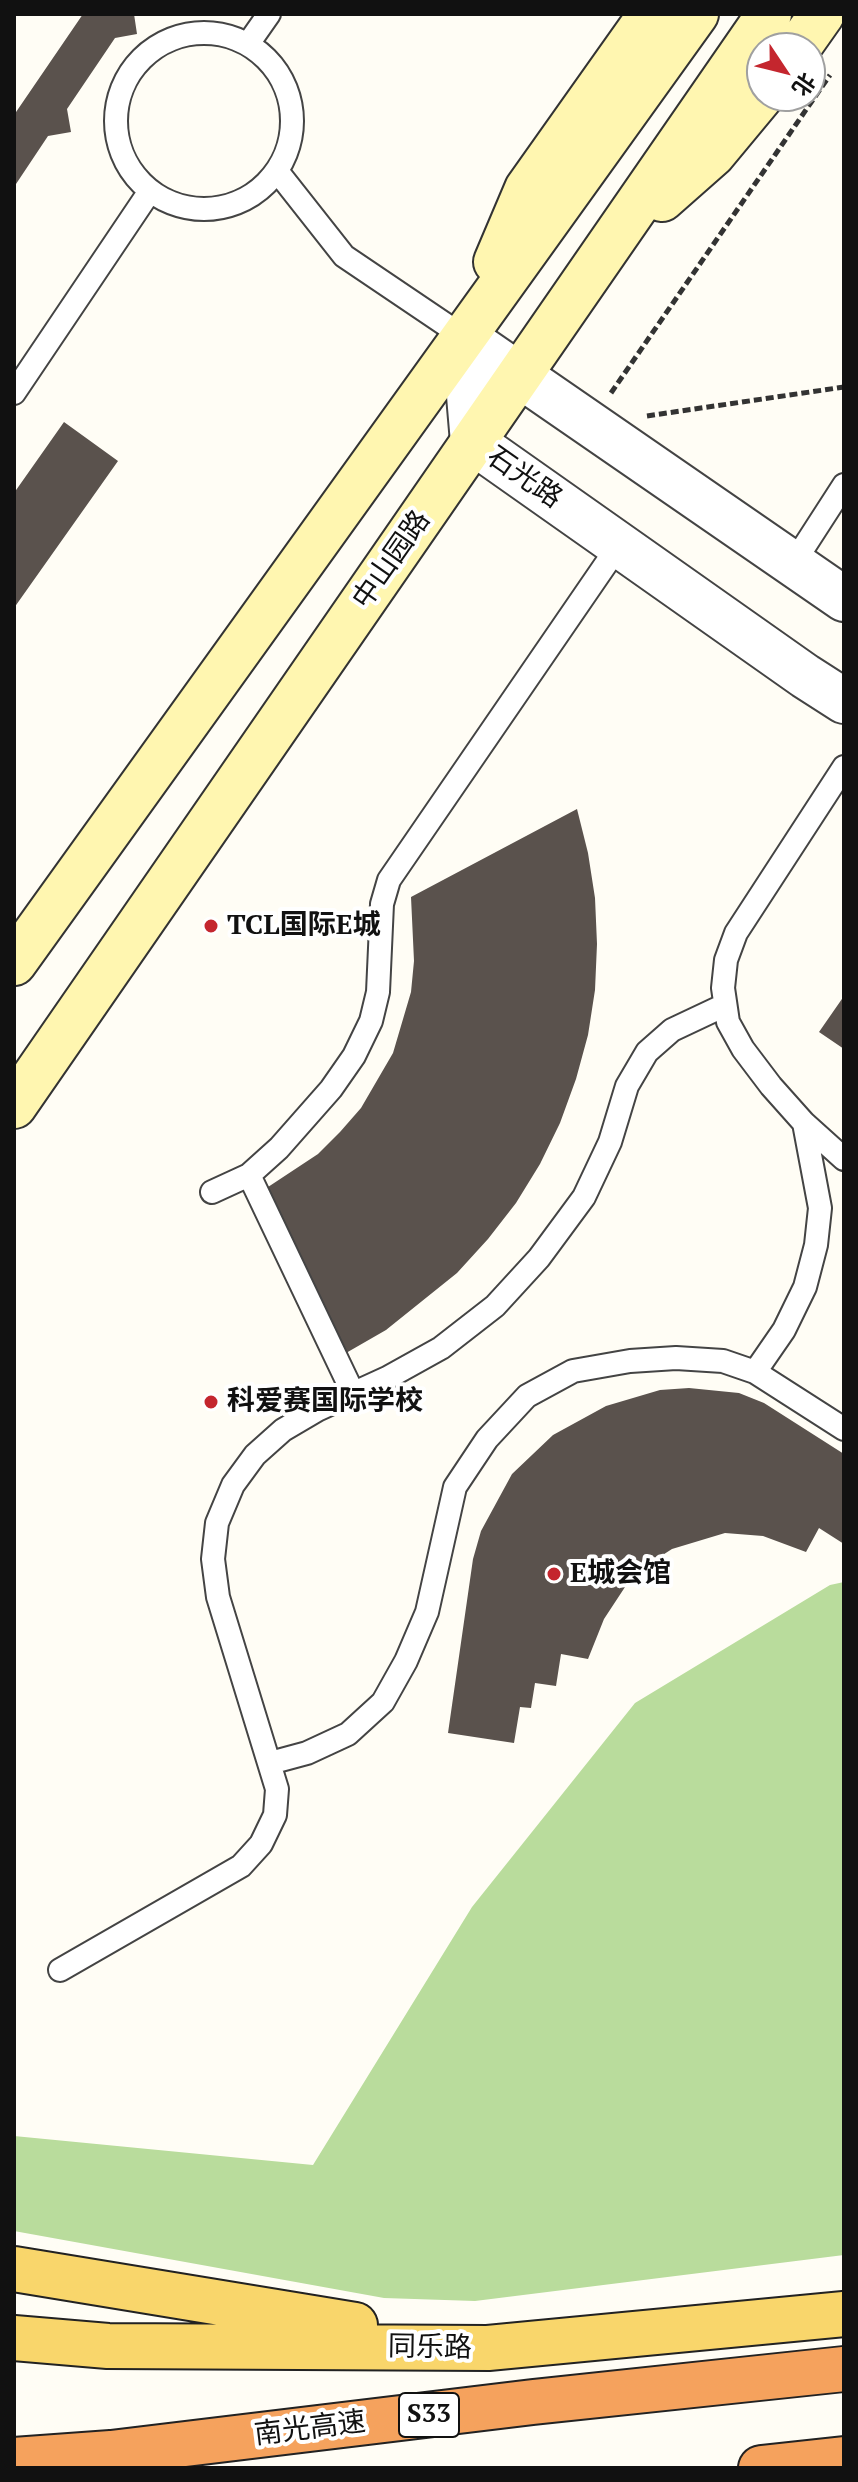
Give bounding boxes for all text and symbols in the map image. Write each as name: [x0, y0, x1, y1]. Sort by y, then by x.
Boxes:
north arrow: [746, 32, 826, 112]
text: 北: [786, 68, 823, 102]
street label: 石光路: [480, 440, 568, 516]
street label: 中山园路: [346, 504, 438, 616]
place label: TCL国际E城: [227, 909, 381, 943]
marker: TCL国际E城: [202, 917, 220, 935]
place label: 科爱赛国际学校: [227, 1385, 423, 1419]
marker: 科爱赛国际学校: [202, 1393, 220, 1411]
place label: E城会馆: [570, 1557, 671, 1591]
marker: E城会馆: [545, 1565, 563, 1583]
street label: 同乐路: [388, 2330, 472, 2366]
road number: S33: [399, 2393, 459, 2437]
street label: 南光高速: [252, 2406, 368, 2452]

